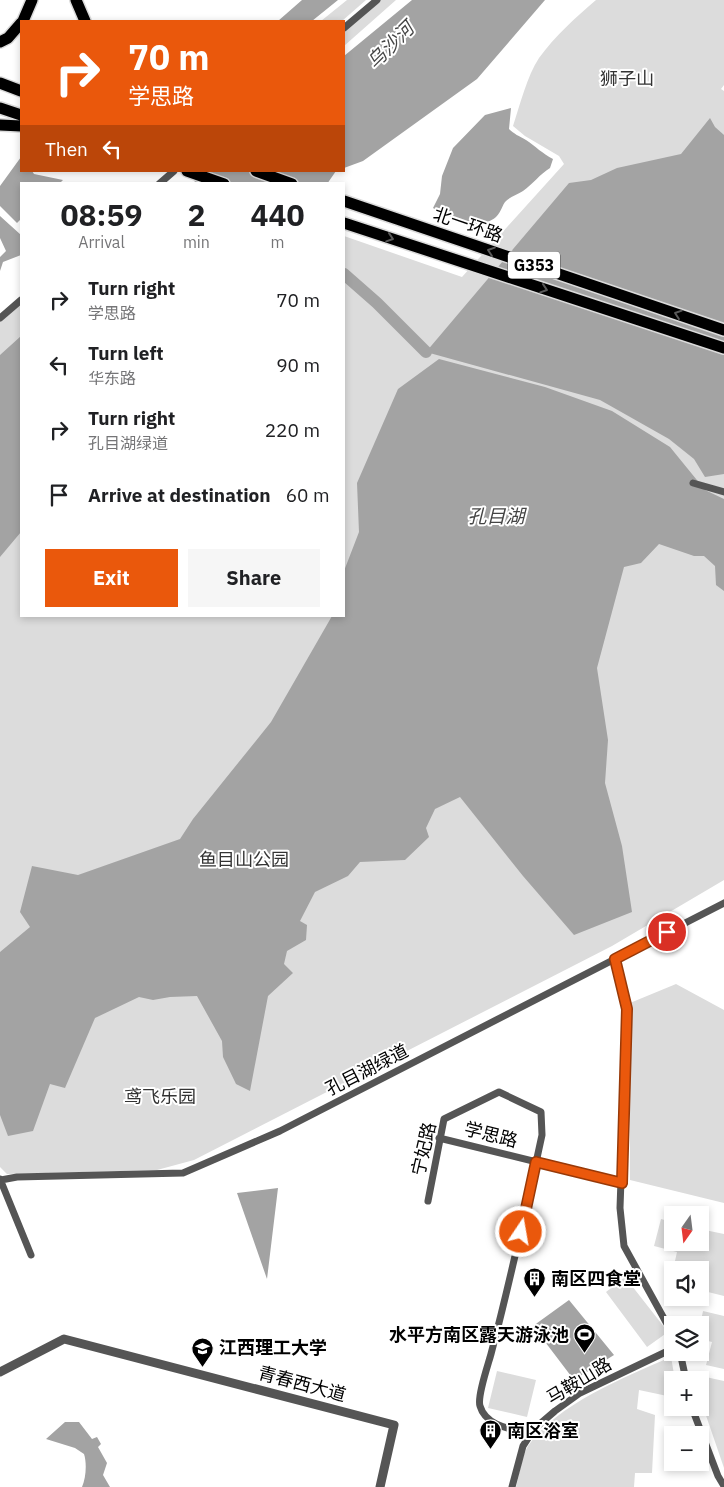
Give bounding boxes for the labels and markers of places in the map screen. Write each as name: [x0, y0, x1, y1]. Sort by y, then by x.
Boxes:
pin: [646, 911, 688, 953]
building icon: 南区四食堂: [523, 1267, 547, 1298]
place label: 南区四食堂: [551, 1267, 641, 1290]
place label: 水平方南区露天游泳池: [389, 1323, 569, 1346]
sports icon: 水平方南区露天游泳池: [573, 1323, 597, 1354]
school or university icon: 江西理工大学: [191, 1336, 215, 1367]
place label: 江西理工大学: [219, 1336, 327, 1359]
building icon: 南区浴室: [479, 1419, 503, 1450]
place label: 南区浴室: [507, 1419, 579, 1442]

